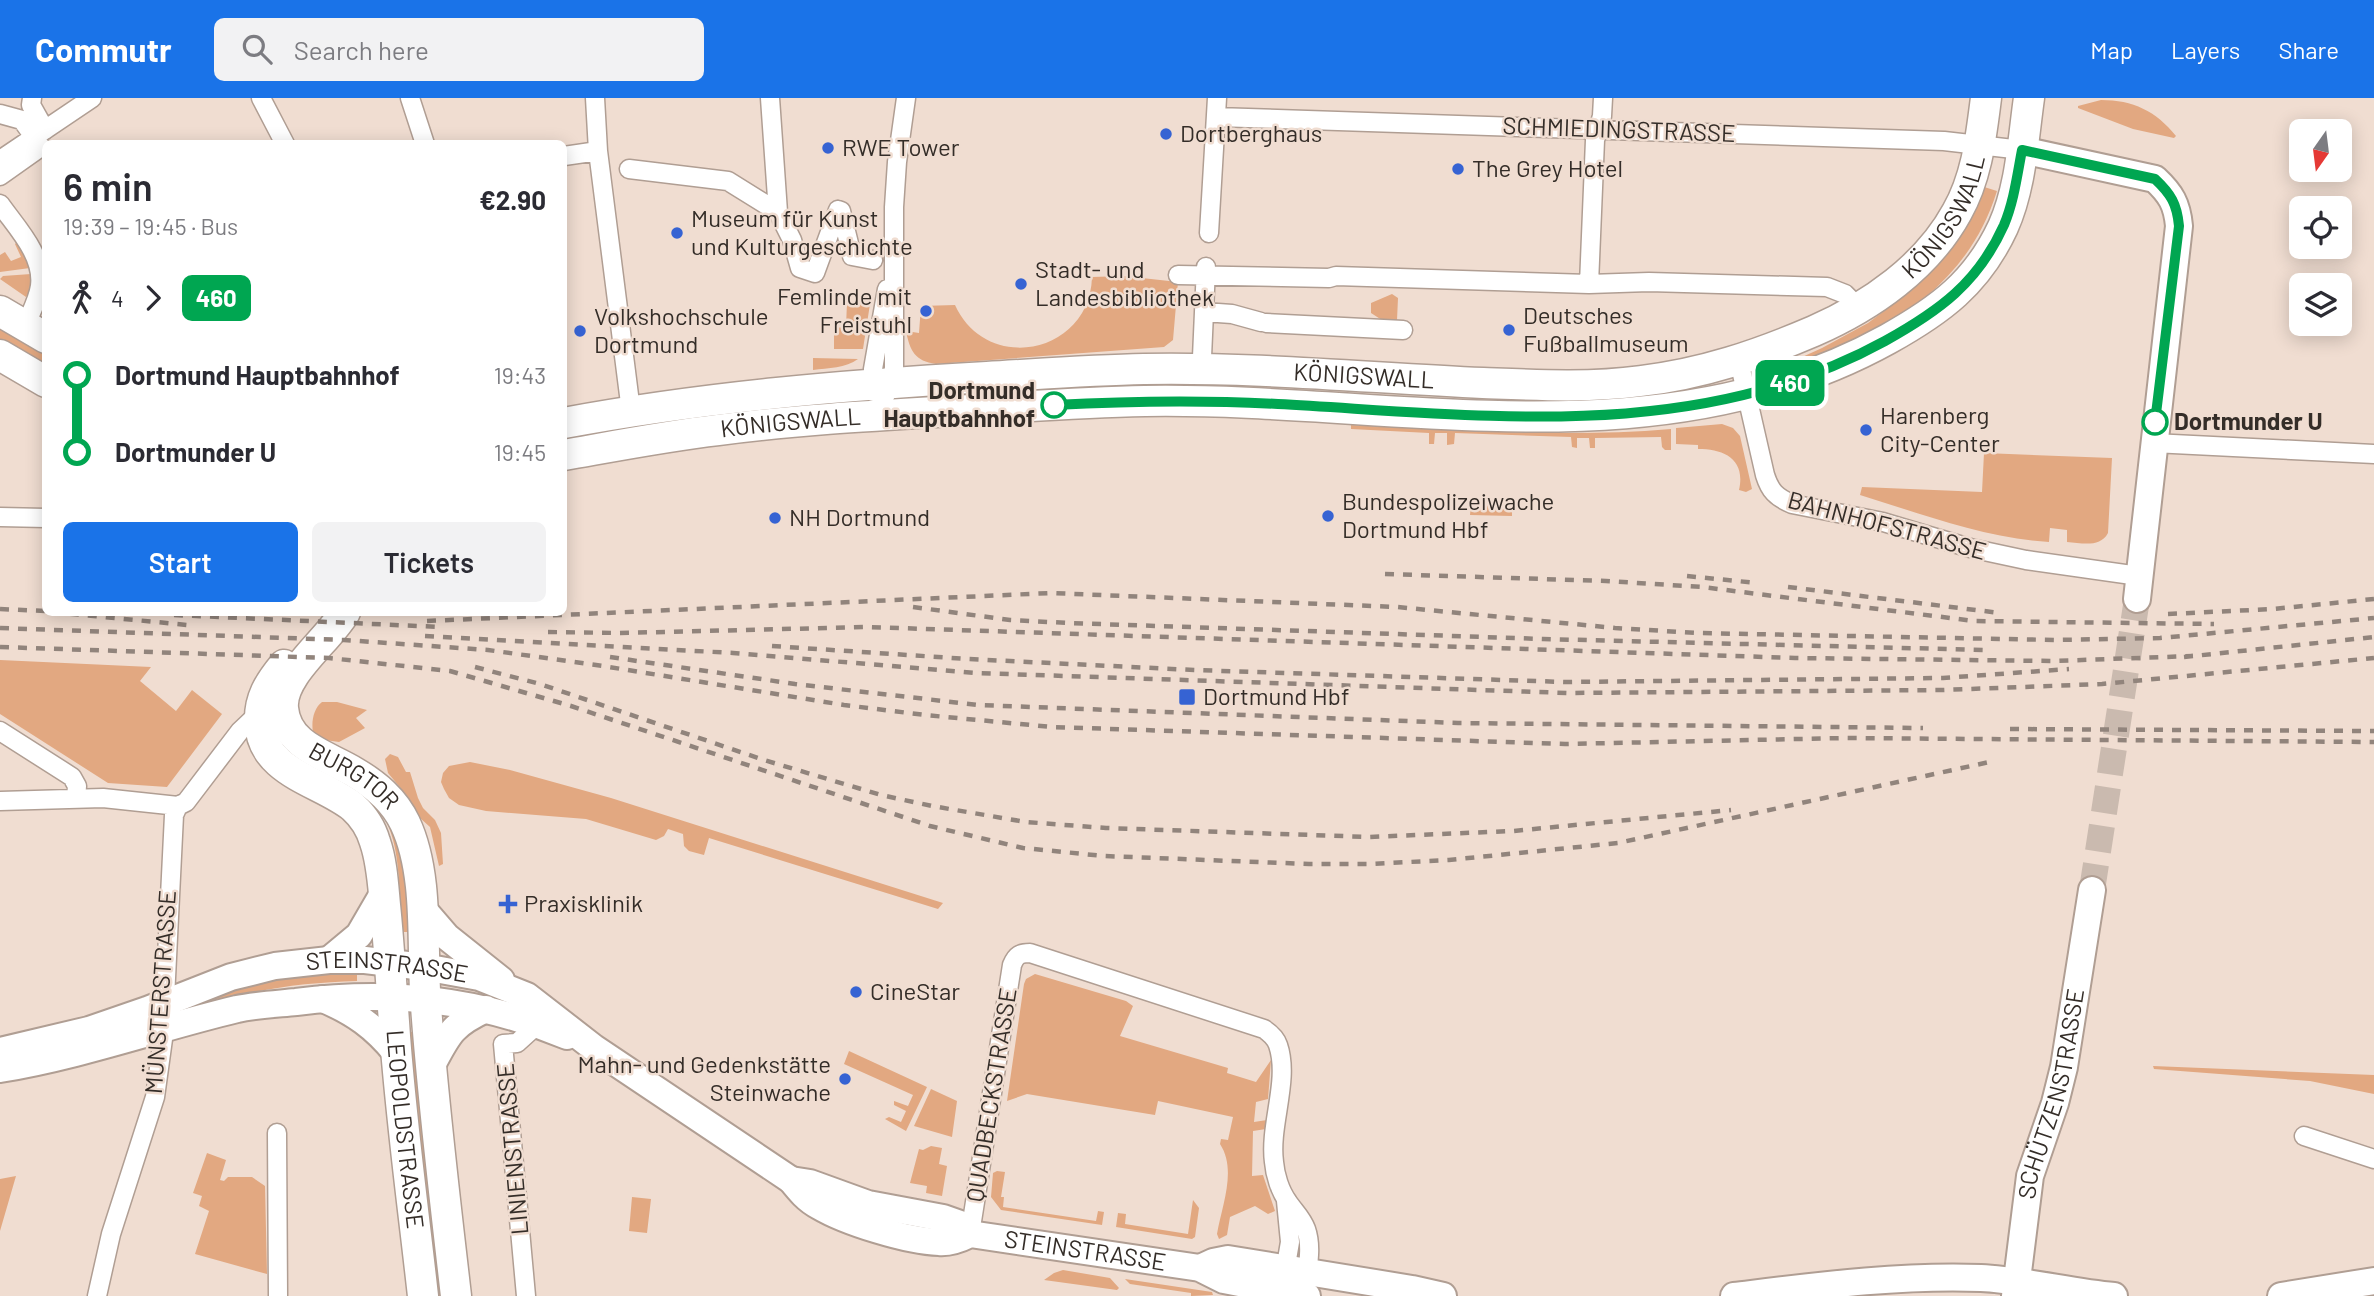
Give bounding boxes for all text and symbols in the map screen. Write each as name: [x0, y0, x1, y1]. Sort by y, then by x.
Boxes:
search box: [214, 18, 704, 81]
text: Commutr: [35, 29, 172, 69]
icon: search: [238, 30, 276, 68]
text: Search here: [294, 34, 429, 65]
text: Map: [2090, 35, 2133, 64]
text: Layers: [2171, 35, 2240, 64]
text: Share: [2278, 35, 2339, 64]
street label: SCHMIEDINGSTRASSE: [1502, 110, 1736, 147]
place label: Dortberghaus: [1180, 118, 1322, 147]
north arrow: [2289, 119, 2352, 182]
map controls: [2289, 119, 2352, 336]
marker: Dortberghaus: [1158, 126, 1174, 142]
place label: RWE Tower: [842, 132, 960, 161]
marker: RWE Tower: [820, 140, 836, 156]
street label: KÖNIGSWALL: [1895, 152, 1990, 284]
place label: The Grey Hotel: [1472, 153, 1623, 182]
marker: The Grey Hotel: [1450, 161, 1466, 177]
text: 6 min: [63, 163, 153, 209]
text: €2.90: [479, 184, 546, 215]
button: locate: [2289, 196, 2352, 259]
place label: Museum für Kunst und Kulturgeschichte: [691, 203, 913, 260]
text: 19:39 – 19:45 · Bus: [63, 212, 238, 240]
marker: Museum für Kunst und Kulturgeschichte: [669, 225, 685, 241]
place label: Stadt- und Landesbibliothek: [1035, 254, 1214, 311]
button: layers: [2289, 273, 2352, 336]
marker: Stadt- und Landesbibliothek: [1013, 276, 1029, 292]
icon: walk: [63, 279, 101, 317]
icon: forward: [134, 279, 172, 317]
place label: Femlinde mit Freistuhl: [777, 281, 912, 338]
text: 460: [196, 283, 237, 312]
text: 4: [111, 284, 124, 312]
place label: Deutsches Fußballmuseum: [1523, 300, 1689, 357]
place label: Volkshochschule Dortmund: [594, 301, 768, 358]
marker: Femlinde mit Freistuhl: [918, 303, 934, 319]
marker: Deutsches Fußballmuseum: [1501, 322, 1517, 338]
marker: Volkshochschule Dortmund: [572, 323, 588, 339]
street label: KÖNIGSWALL: [1293, 356, 1435, 393]
text: Dortmund Hauptbahnhof: [115, 359, 400, 390]
line badge: 460: [1750, 360, 1830, 406]
text: 19:43: [494, 361, 546, 389]
text: 460: [1769, 368, 1811, 397]
place label: Dortmund Hauptbahnhof: [884, 375, 1035, 432]
marker: Dortmund Hauptbahnhof: [1041, 392, 1067, 418]
place label: Harenberg City-Center: [1880, 400, 2000, 457]
street label: KÖNIGSWALL: [718, 401, 862, 443]
place label: Dortmunder U: [2174, 406, 2323, 435]
marker: Dortmunder U: [2142, 409, 2168, 435]
marker: Harenberg City-Center: [1858, 422, 1874, 438]
text: Dortmunder U: [115, 436, 276, 467]
text: 19:45: [494, 438, 546, 466]
street label: BAHNHOFSTRASSE: [1785, 484, 1990, 565]
place label: Bundespolizeiwache Dortmund Hbf: [1342, 486, 1554, 543]
place label: NH Dortmund: [789, 502, 930, 531]
marker: Bundespolizeiwache Dortmund Hbf: [1320, 508, 1336, 524]
marker: NH Dortmund: [767, 510, 783, 526]
button: Start: [63, 522, 298, 602]
button: Tickets: [312, 522, 546, 602]
place label: Dortmund Hbf: [1203, 681, 1349, 710]
marker: Dortmund Hbf: [1177, 687, 1197, 707]
street label: BURGTOR: [304, 735, 407, 814]
place label: Praxisklinik: [524, 888, 643, 917]
street label: MÜNSTERSTRASSE: [138, 889, 181, 1095]
marker: Praxisklinik: [498, 894, 518, 914]
street label: STEINSTRASSE: [304, 944, 471, 988]
place label: CineStar: [870, 976, 960, 1005]
marker: CineStar: [848, 984, 864, 1000]
street label: QUADBECKSTRASSE: [959, 986, 1022, 1204]
street label: SCHÜTZENSTRASSE: [2011, 986, 2089, 1201]
street label: LEOPOLDSTRASSE: [382, 1029, 431, 1230]
place label: Mahn- und Gedenkstätte Steinwache: [577, 1049, 831, 1106]
street label: LINIENSTRASSE: [490, 1062, 533, 1236]
marker: Mahn- und Gedenkstätte Steinwache: [837, 1071, 853, 1087]
street label: STEINSTRASSE: [1002, 1223, 1168, 1276]

